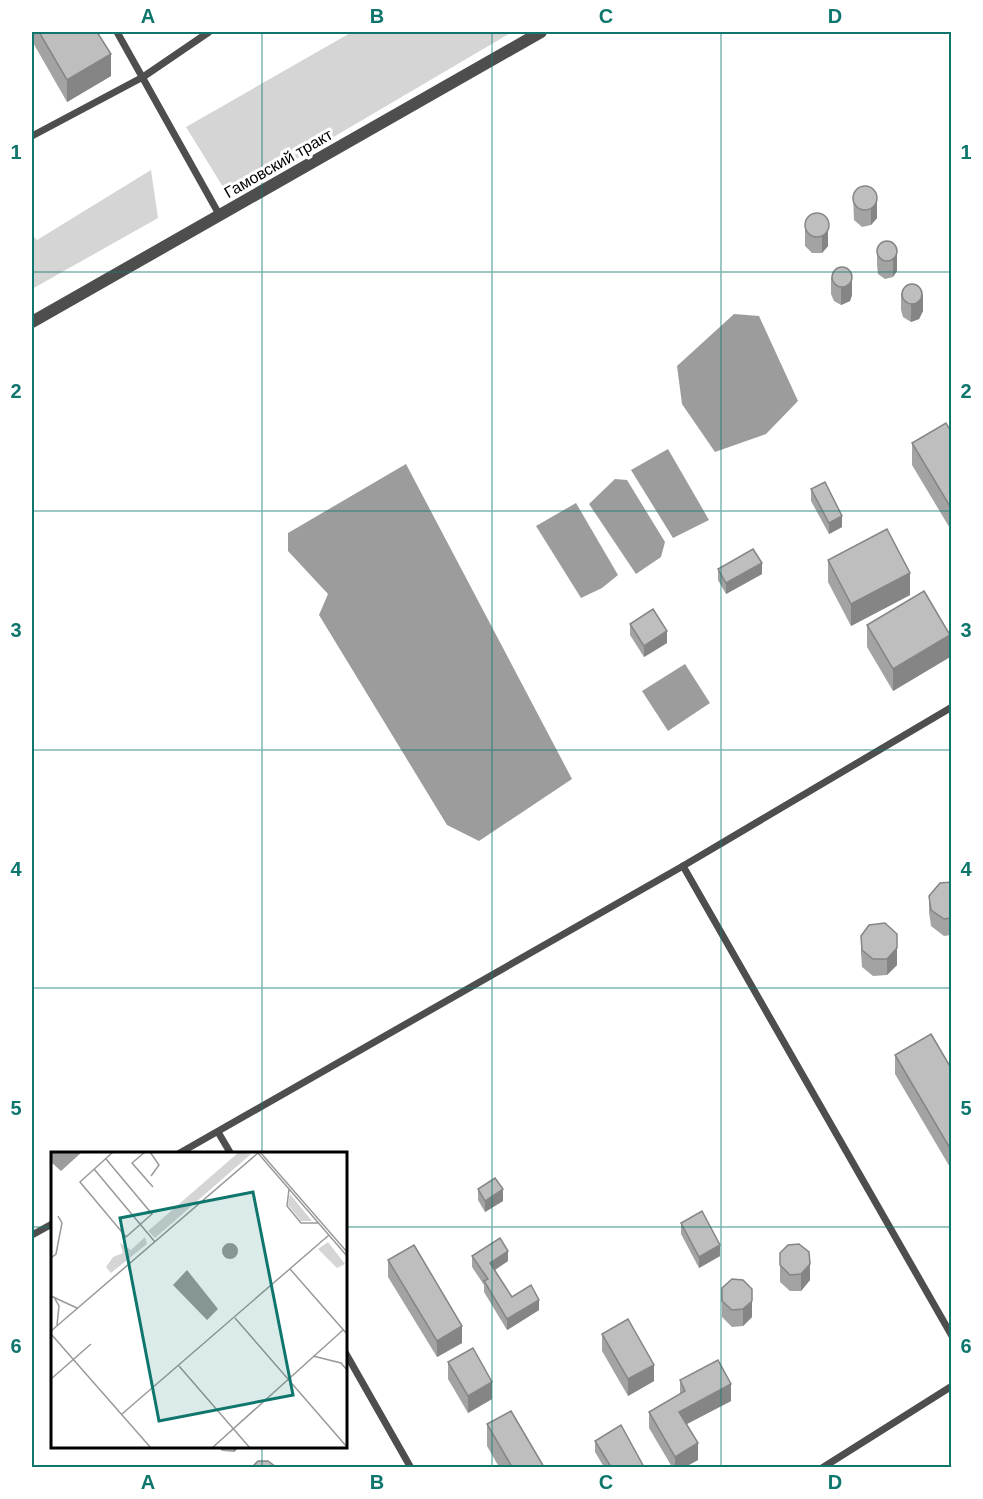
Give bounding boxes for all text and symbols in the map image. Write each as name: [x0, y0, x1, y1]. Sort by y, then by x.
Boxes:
text: A: [141, 5, 155, 27]
text: B: [370, 5, 384, 27]
text: C: [599, 5, 613, 27]
text: D: [828, 5, 842, 27]
street label: Гамовский тракт: [221, 125, 336, 201]
text: 1: [10, 141, 22, 163]
text: 1: [960, 141, 972, 163]
text: 2: [10, 380, 22, 402]
text: 2: [960, 380, 972, 402]
text: 3: [10, 619, 22, 641]
text: 3: [960, 619, 972, 641]
text: 4: [10, 858, 22, 880]
text: 4: [960, 858, 972, 880]
text: 5: [10, 1097, 22, 1119]
text: 5: [960, 1097, 972, 1119]
inset map: [51, 1152, 346, 1448]
text: 6: [10, 1335, 22, 1357]
text: 6: [960, 1335, 972, 1357]
text: A: [141, 1471, 155, 1493]
text: B: [370, 1471, 384, 1493]
text: C: [599, 1471, 613, 1493]
text: D: [828, 1471, 842, 1493]

